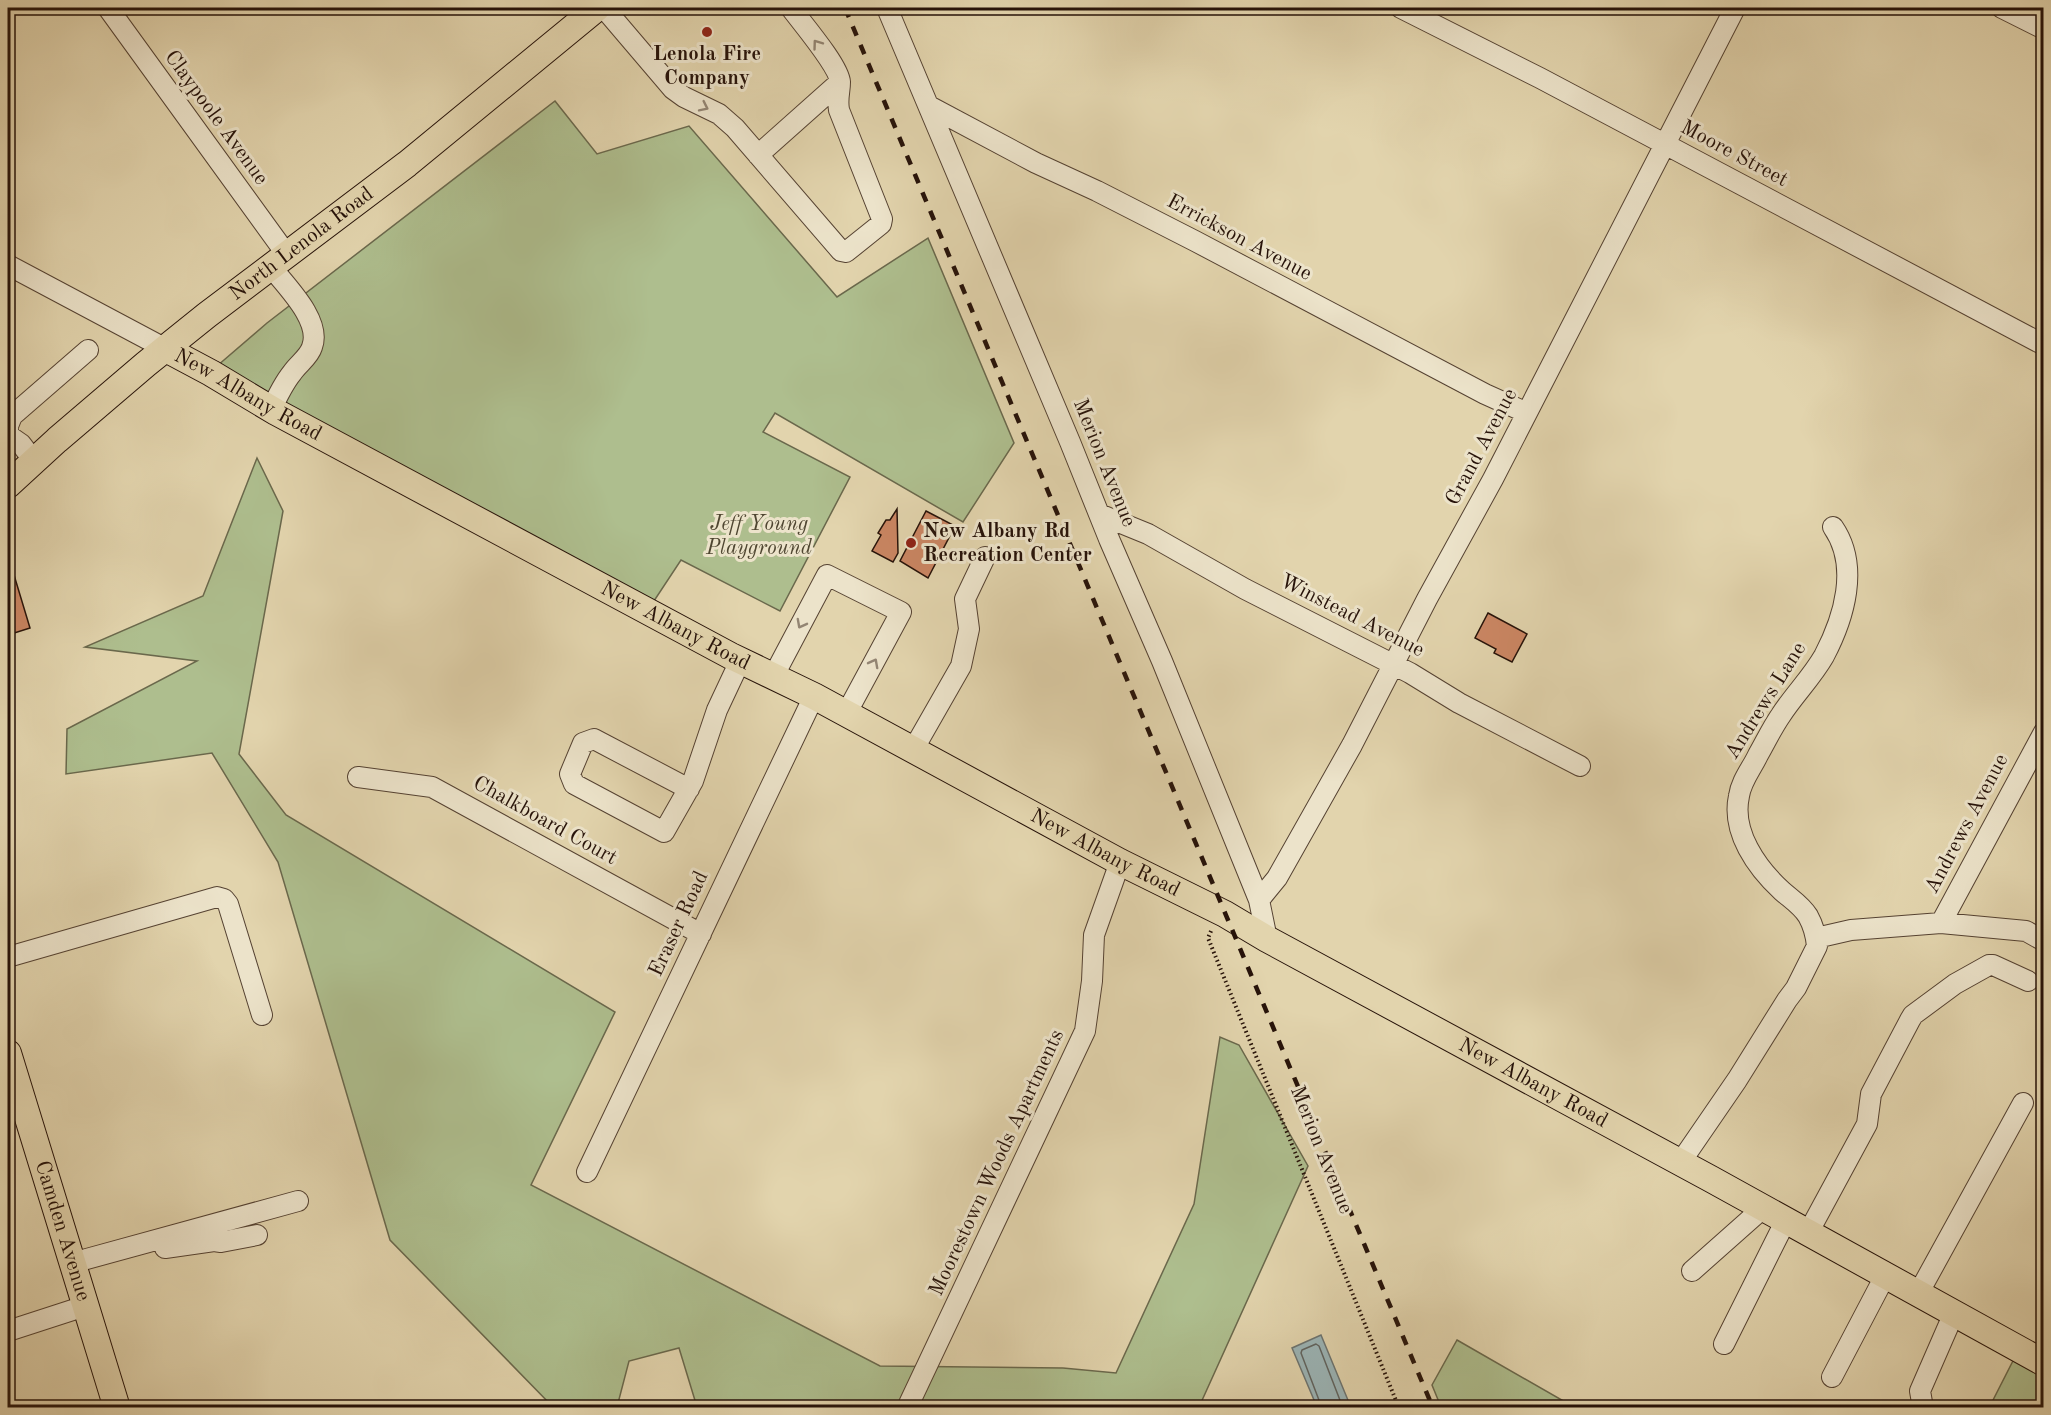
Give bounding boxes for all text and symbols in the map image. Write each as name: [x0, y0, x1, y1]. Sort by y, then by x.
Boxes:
marker: Lenola Fire Company: [700, 25, 714, 39]
one-way arrow: [814, 39, 825, 50]
place label: Lenola Fire Company: [653, 44, 761, 89]
street label: Claypoole Avenue: [160, 47, 272, 189]
one-way arrow: [697, 99, 708, 111]
street label: Moore Street: [1677, 117, 1791, 191]
street label: North Lenola Road: [226, 183, 377, 305]
street label: Errickson Avenue: [1163, 191, 1315, 285]
street label: New Albany Road: [171, 345, 325, 445]
street label: Grand Avenue: [1442, 385, 1522, 509]
street label: Merion Avenue: [1069, 396, 1139, 530]
park label: Jeff Young Playground: [705, 514, 813, 559]
place label: New Albany Rd Recreation Center: [923, 521, 1092, 566]
marker: New Albany Rd Recreation Center: [904, 536, 918, 550]
street label: Winstead Avenue: [1277, 571, 1427, 661]
street label: New Albany Road: [597, 578, 754, 674]
one-way arrow: [797, 617, 808, 628]
street label: Andrews Lane: [1722, 639, 1810, 763]
one-way arrow: [867, 658, 878, 669]
street label: Andrews Avenue: [1921, 751, 2013, 897]
street label: Chalkboard Court: [469, 773, 621, 869]
street label: New Albany Road: [1027, 805, 1184, 901]
street label: Eraser Road: [645, 868, 713, 980]
street label: Moorestown Woods Apartments: [926, 1027, 1068, 1299]
street label: New Albany Road: [1455, 1034, 1611, 1132]
street label: Merion Avenue: [1286, 1083, 1356, 1217]
street label: Camden Avenue: [31, 1158, 94, 1304]

